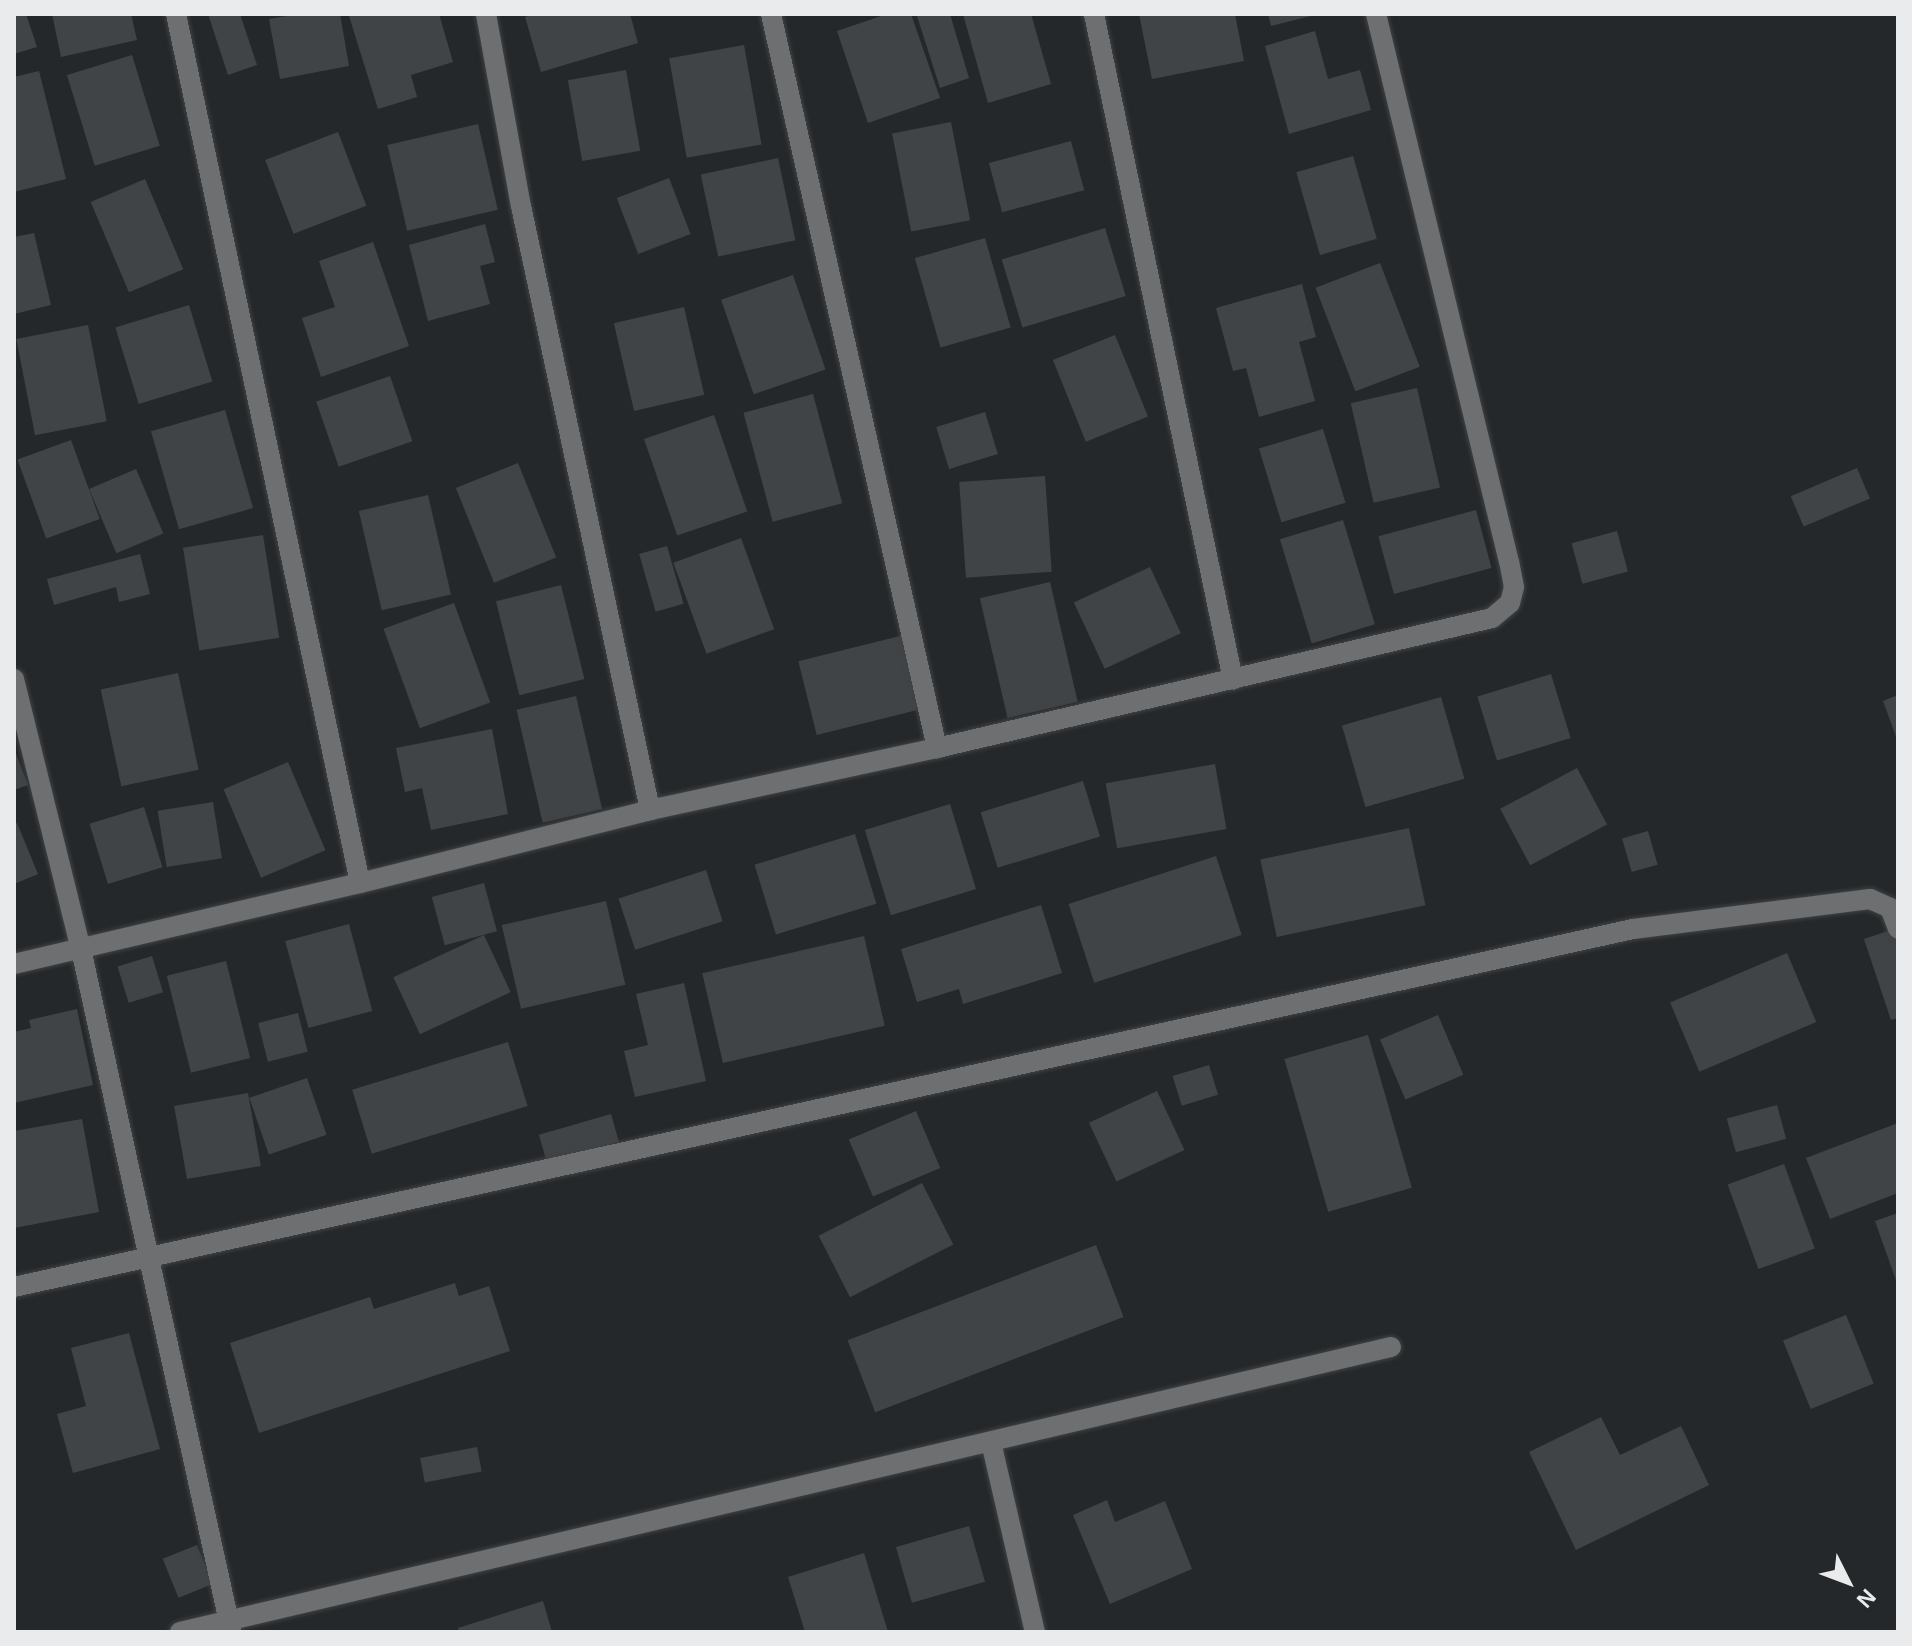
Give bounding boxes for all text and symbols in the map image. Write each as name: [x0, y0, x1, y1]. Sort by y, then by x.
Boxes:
north arrow: [1808, 1542, 1888, 1622]
text: N: [1852, 1584, 1881, 1613]

